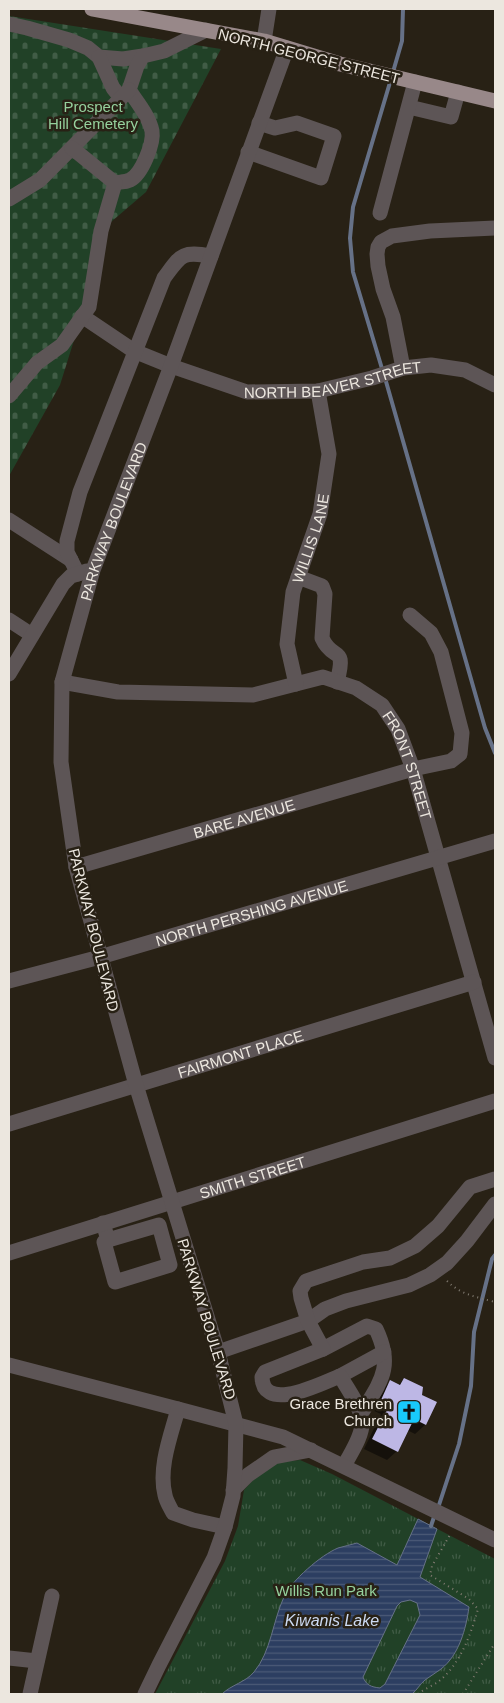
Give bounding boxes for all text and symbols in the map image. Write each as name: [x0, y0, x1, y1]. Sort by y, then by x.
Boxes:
street label: NORTH GEORGE STREET: [217, 25, 401, 87]
park label: Prospect Hill Cemetery: [48, 98, 139, 132]
street label: NORTH BEAVER STREET: [244, 358, 422, 401]
street label: PARKWAY BOULEVARD: [76, 439, 150, 602]
street label: WILLIS LANE: [288, 493, 331, 585]
street label: FRONT STREET: [380, 707, 435, 821]
street label: BARE AVENUE: [191, 795, 297, 841]
street label: PARKWAY BOULEVARD: [65, 847, 123, 1013]
street label: NORTH PERSHING AVENUE: [153, 876, 350, 949]
street label: FAIRMONT PLACE: [175, 1026, 305, 1081]
street label: SMITH STREET: [197, 1152, 307, 1201]
street label: PARKWAY BOULEVARD: [174, 1236, 240, 1402]
place label: Grace Brethren Church: [289, 1395, 392, 1429]
church icon: Grace Brethren Church: [396, 1399, 422, 1425]
park label: Willis Run Park: [275, 1582, 377, 1599]
water label: Kiwanis Lake: [285, 1612, 379, 1629]

